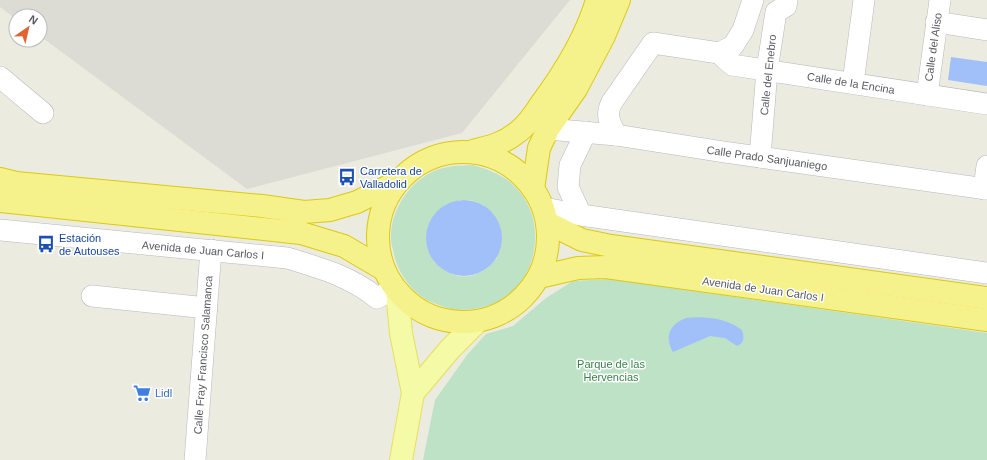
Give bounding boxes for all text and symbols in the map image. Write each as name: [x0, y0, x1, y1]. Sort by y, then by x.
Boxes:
north arrow: [8, 8, 48, 48]
street label: Calle del Aliso: [922, 12, 944, 82]
text: N: [27, 13, 40, 27]
street label: Calle del Enebro: [758, 34, 778, 116]
street label: Calle de la Encina: [806, 70, 897, 96]
street label: Calle Prado Sanjuaniego: [706, 144, 828, 172]
place label: Carretera de Valladolid: [360, 165, 422, 190]
bus stop icon: Carretera de Valladolid: [337, 167, 357, 187]
place label: Estación de Autouses: [59, 232, 120, 257]
bus stop icon: Estación de Autouses: [36, 234, 56, 254]
street label: Avenida de Juan Carlos I: [141, 239, 265, 261]
street label: Calle Fray Francisco Salamanca: [191, 274, 215, 435]
street label: Avenida de Juan Carlos I: [701, 275, 825, 303]
park label: Parque de las Hervencias: [577, 358, 645, 383]
supermarket icon: Lidl: [132, 383, 152, 403]
place label: Lidl: [155, 387, 172, 399]

